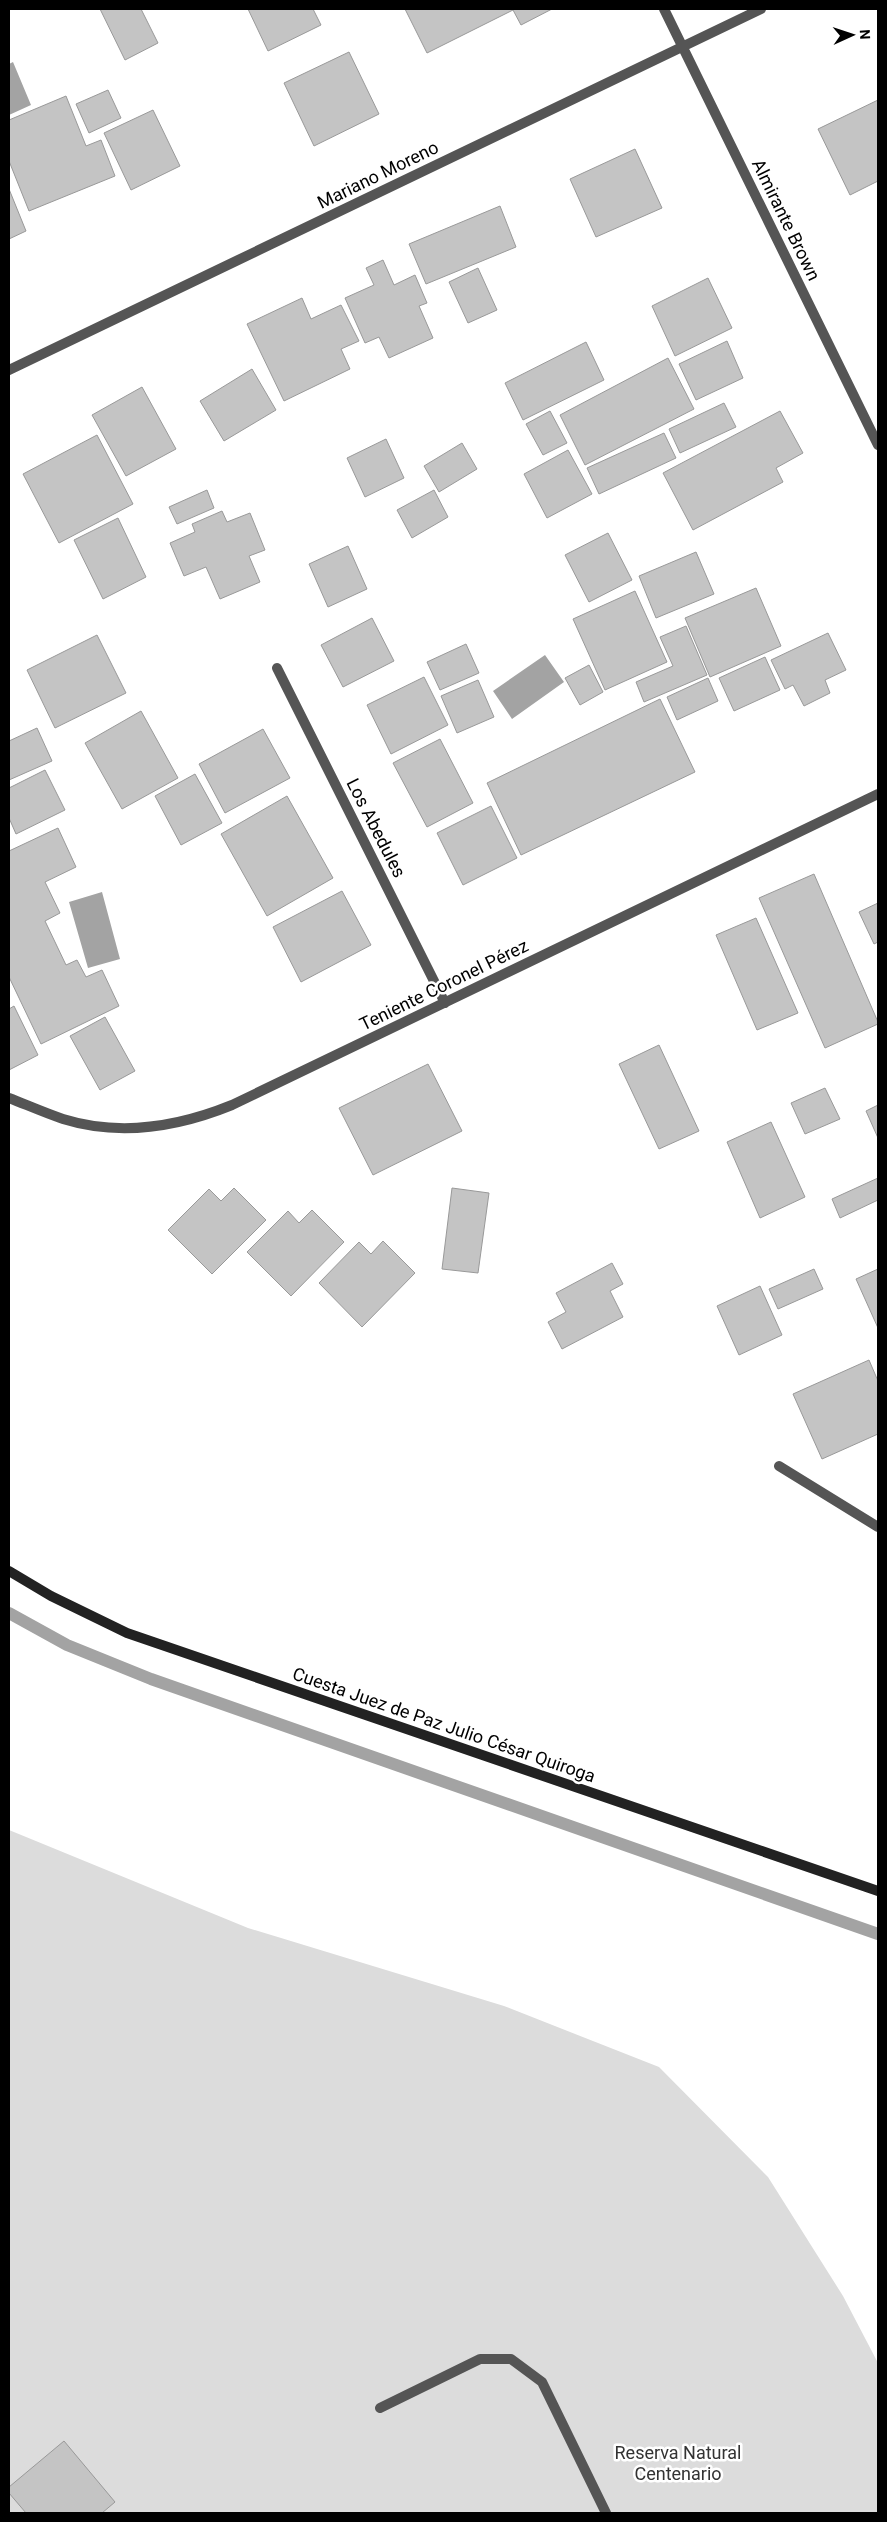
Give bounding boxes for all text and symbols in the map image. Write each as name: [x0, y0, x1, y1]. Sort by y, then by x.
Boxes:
north arrow: [827, 10, 877, 60]
text: N: [857, 29, 873, 40]
street label: Mariano Moreno: [314, 136, 442, 213]
street label: Almirante Brown: [748, 156, 825, 284]
street label: Los Abedules: [342, 775, 410, 881]
street label: Teniente Coronel Pérez: [356, 935, 531, 1034]
street label: Cuesta Juez de Paz Julio César Quiroga: [290, 1663, 598, 1786]
park label: Reserva Natural Centenario: [615, 2442, 741, 2484]

